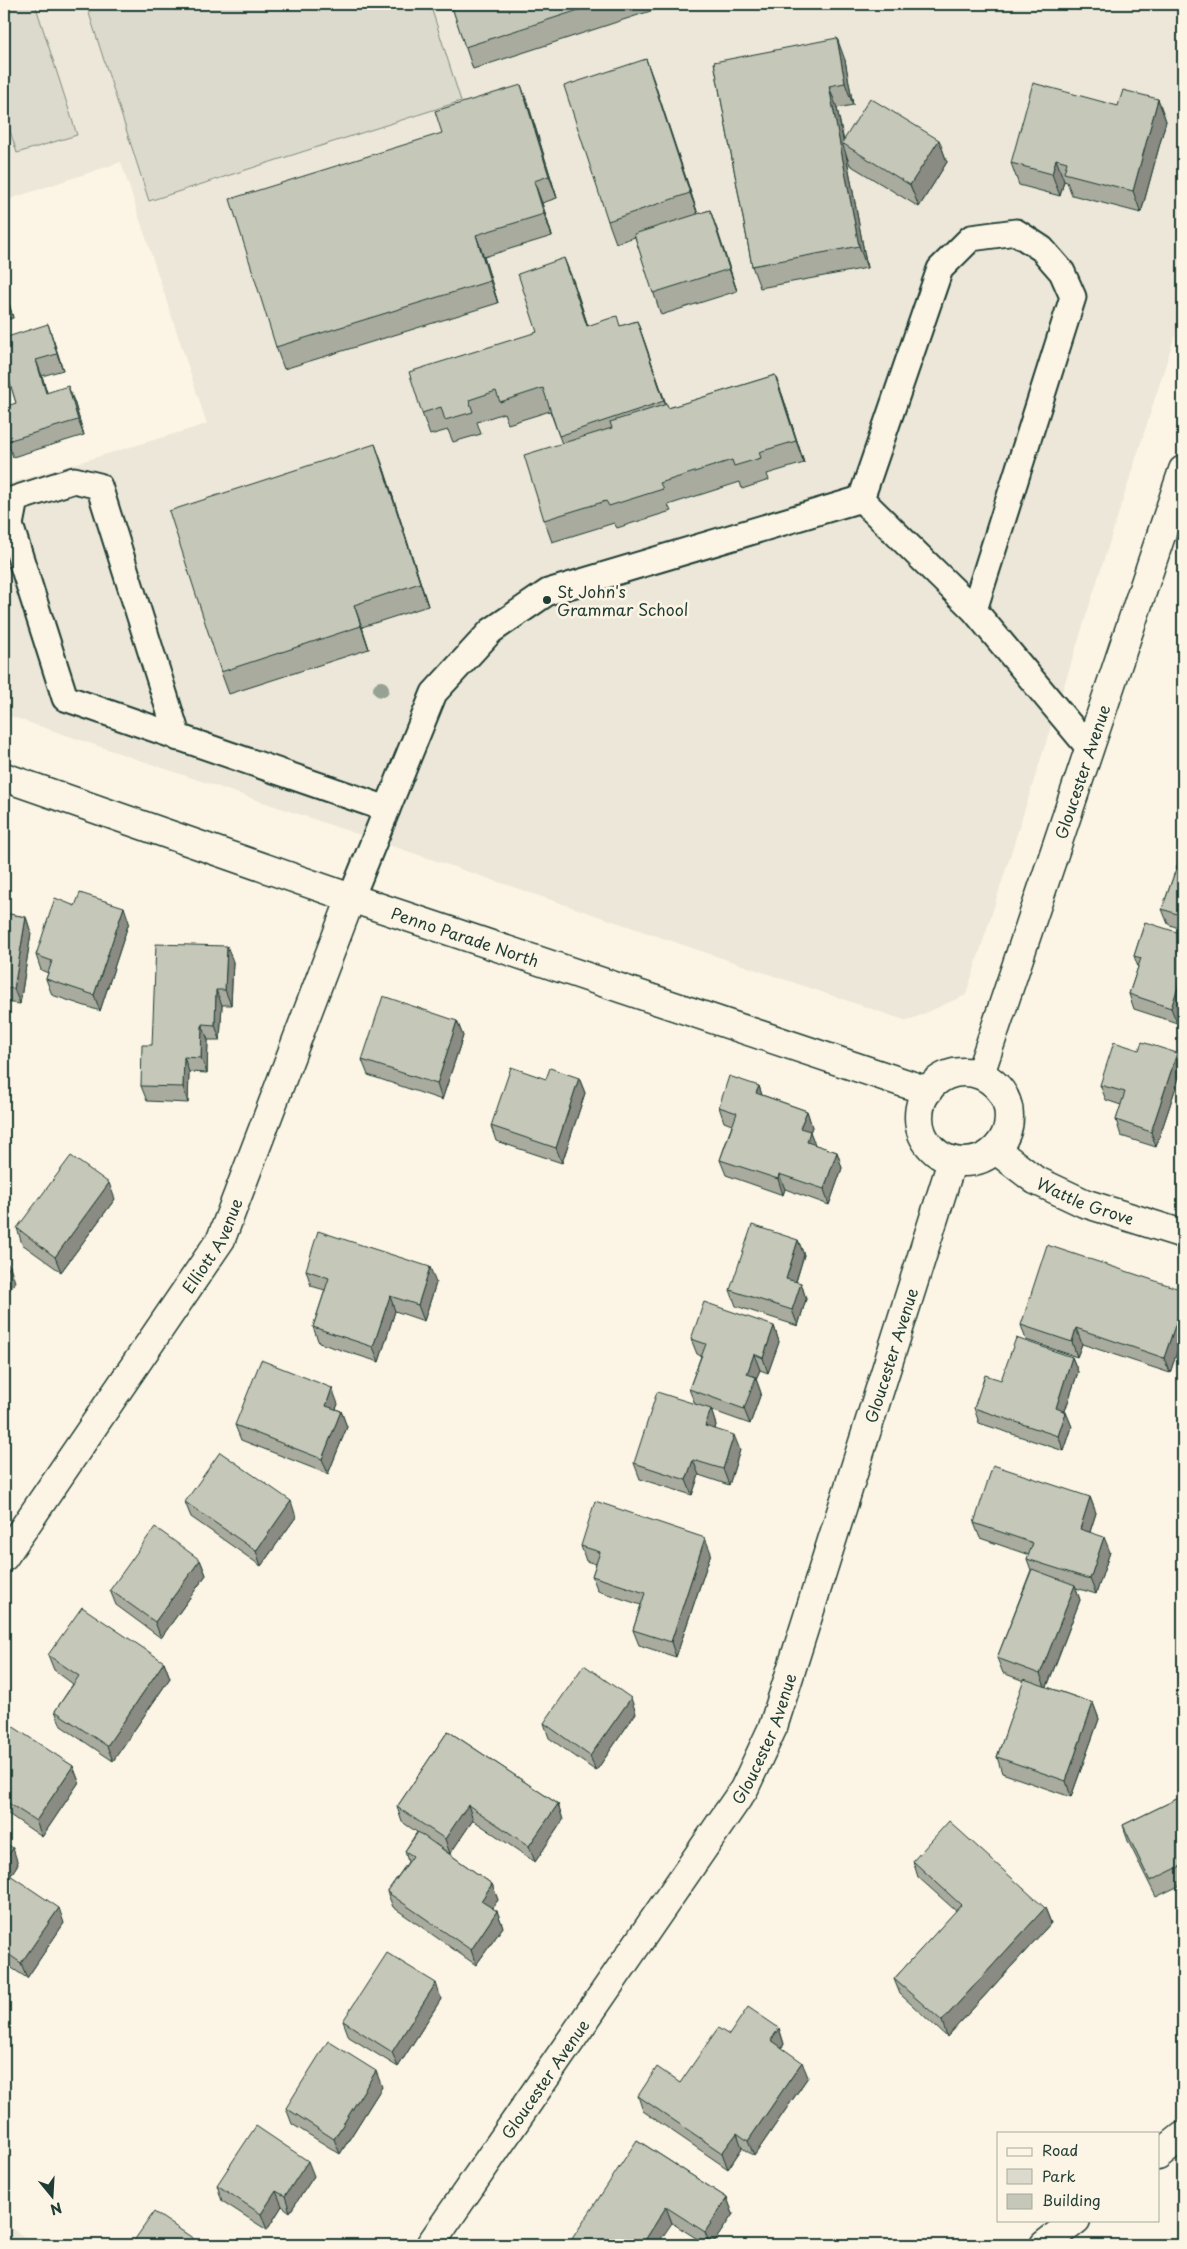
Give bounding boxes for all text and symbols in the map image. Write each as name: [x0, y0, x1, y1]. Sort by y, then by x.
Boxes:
place label: St John's Grammar School: [557, 579, 688, 621]
marker: St John's Grammar School: [541, 594, 553, 606]
street label: Gloucester Avenue: [1048, 701, 1115, 842]
street label: Penno Parade North: [388, 900, 542, 972]
street label: Wattle Grove: [1033, 1171, 1137, 1230]
street label: Elliott Avenue: [176, 1194, 248, 1298]
street label: Gloucester Avenue: [858, 1284, 923, 1426]
street label: Gloucester Avenue: [725, 1670, 801, 1809]
street label: Gloucester Avenue: [495, 2014, 594, 2143]
legend: [997, 2132, 1160, 2222]
text: Road: [1042, 2138, 1078, 2161]
text: Park: [1042, 2164, 1076, 2187]
north arrow: [28, 2172, 78, 2222]
text: Building: [1042, 2188, 1101, 2211]
text: N: [48, 2197, 65, 2221]

